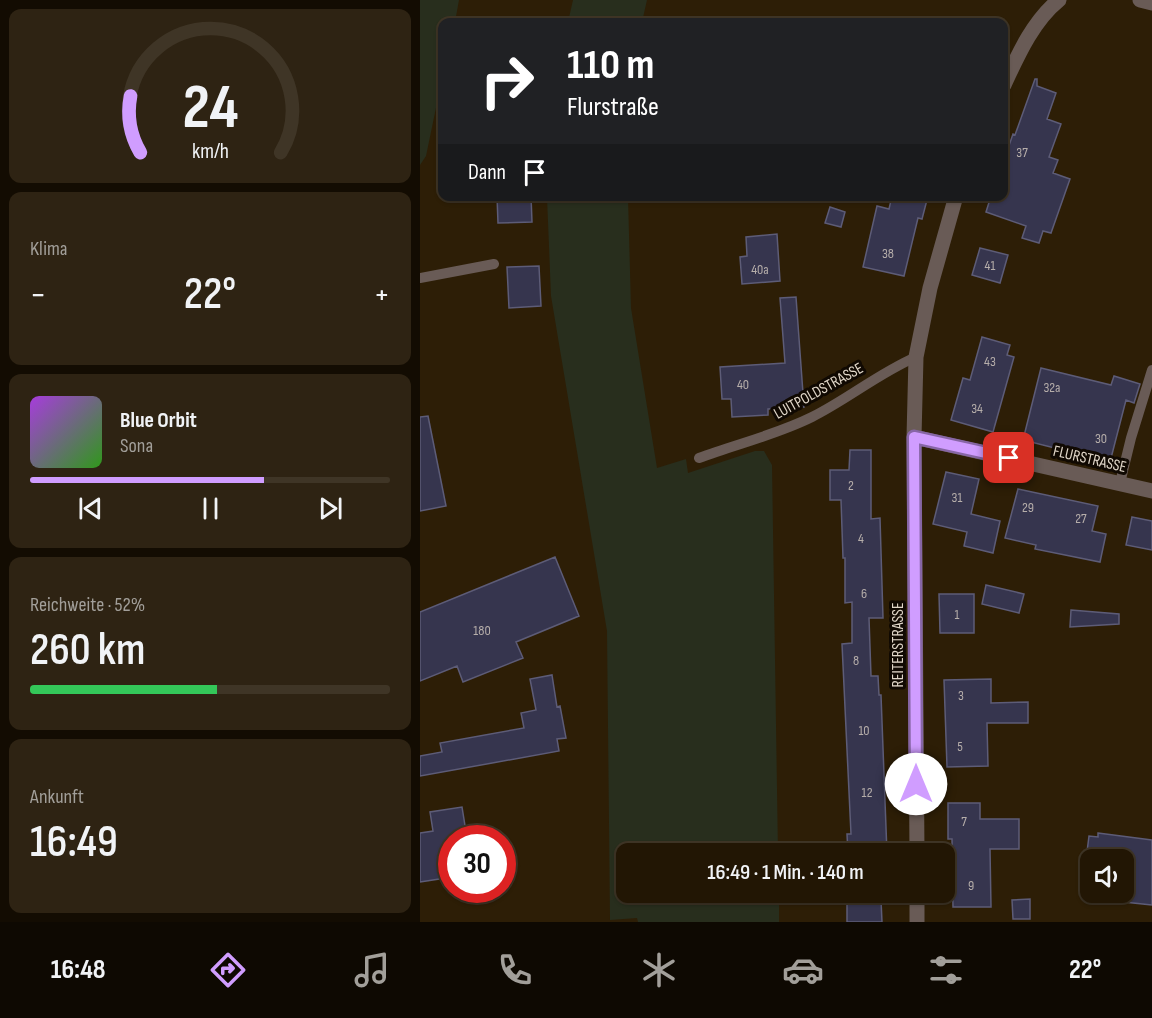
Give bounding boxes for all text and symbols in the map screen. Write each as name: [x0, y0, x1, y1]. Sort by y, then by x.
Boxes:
text: 110 m: [567, 40, 654, 91]
icon: right: [468, 42, 546, 120]
text: 24: [182, 71, 238, 146]
text: Flurstraße: [567, 91, 659, 123]
text: km/h: [191, 139, 229, 164]
house number: 37: [1016, 144, 1028, 161]
icon: arrive: [518, 156, 551, 189]
text: Dann: [468, 159, 506, 186]
text: Klima: [30, 237, 68, 261]
house number: 38: [882, 245, 894, 262]
house number: 41: [985, 257, 995, 274]
house number: 40a: [751, 261, 769, 278]
text: 22°: [184, 267, 236, 322]
text: −: [30, 275, 46, 315]
text: +: [374, 275, 390, 315]
house number: 43: [984, 353, 996, 370]
street label: LUITPOLDSTRASSE: [771, 359, 867, 424]
house number: 40: [737, 376, 749, 393]
house number: 32a: [1043, 379, 1061, 396]
house number: 34: [971, 400, 983, 417]
text: Blue Orbit: [120, 407, 197, 434]
house number: 30: [1095, 430, 1107, 447]
pin: [983, 432, 1034, 483]
text: Sona: [120, 434, 153, 458]
icon: arrive: [992, 441, 1025, 474]
street label: FLURSTRASSE: [1051, 442, 1128, 477]
house number: 2: [848, 477, 854, 494]
house number: 31: [952, 489, 962, 506]
icon: previous: [74, 492, 107, 525]
icon: pause: [194, 492, 227, 525]
icon: next: [314, 492, 347, 525]
house number: 29: [1022, 499, 1034, 516]
house number: 27: [1075, 510, 1087, 527]
house number: 4: [858, 530, 864, 547]
house number: 6: [861, 585, 867, 602]
text: Reichweite · 52%: [30, 593, 145, 617]
street label: REITERSTRASSE: [889, 602, 908, 688]
house number: 1: [955, 606, 960, 623]
house number: 180: [473, 622, 491, 639]
text: 260 km: [30, 623, 145, 678]
house number: 8: [853, 652, 859, 669]
house number: 3: [958, 687, 964, 704]
house number: 10: [858, 722, 870, 739]
house number: 5: [957, 738, 963, 755]
position arrow: [884, 752, 948, 816]
house number: 12: [862, 784, 873, 801]
text: Ankunft: [30, 785, 84, 809]
house number: 7: [961, 813, 967, 830]
text: 16:49: [30, 815, 118, 870]
speed limit sign: 30: [438, 825, 516, 903]
map controls: [1080, 849, 1134, 903]
button: sound: [1080, 849, 1134, 903]
text: 16:49 · 1 Min. · 140 m: [707, 859, 864, 886]
house number: 9: [968, 877, 974, 894]
icon: directions: [207, 949, 249, 991]
icon: music: [351, 949, 393, 991]
icon: phone: [494, 949, 536, 991]
icon: climate: [638, 949, 680, 991]
icon: car: [782, 949, 824, 991]
icon: filters: [925, 949, 967, 991]
text: 16:48: [51, 954, 105, 986]
text: 22°: [1069, 954, 1101, 986]

